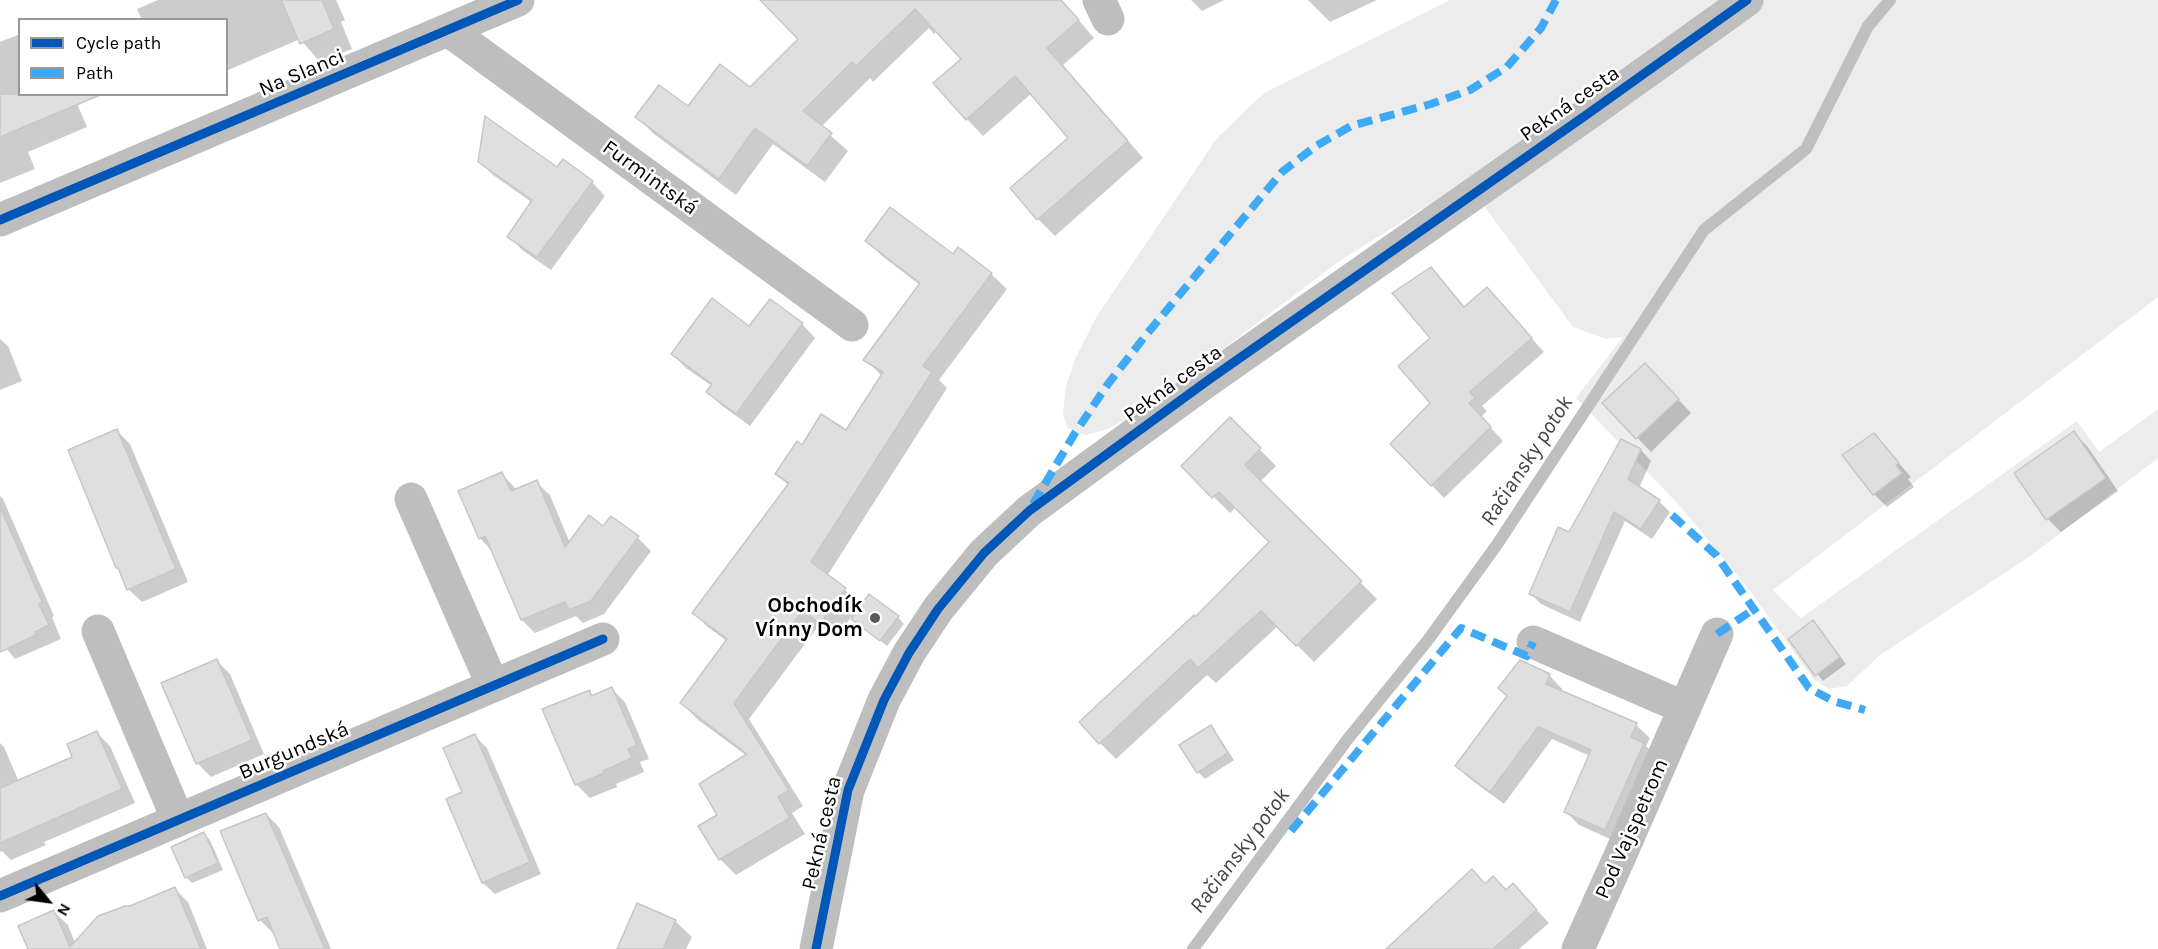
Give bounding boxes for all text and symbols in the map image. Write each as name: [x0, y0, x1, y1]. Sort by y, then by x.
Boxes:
legend: [18, 18, 228, 96]
text: Cycle path: [76, 32, 161, 54]
street label: Na Slanci: [255, 44, 349, 102]
street label: Pekná cesta: [1515, 61, 1625, 147]
text: Path: [76, 62, 114, 84]
street label: Furmintská: [597, 135, 703, 221]
street label: Pekná cesta: [1119, 340, 1227, 428]
water label: Račiansky potok: [1475, 391, 1579, 531]
place label: Obchodík Vínny Dom: [755, 593, 863, 643]
marker: Obchodík Vínny Dom: [868, 611, 882, 625]
street label: Burgundská: [235, 717, 353, 785]
street label: Pod Vajspetrom: [1590, 755, 1674, 903]
street label: Pekná cesta: [797, 774, 847, 892]
water label: Račiansky potok: [1184, 783, 1296, 919]
north arrow: [18, 871, 78, 931]
text: N: [53, 900, 75, 920]

